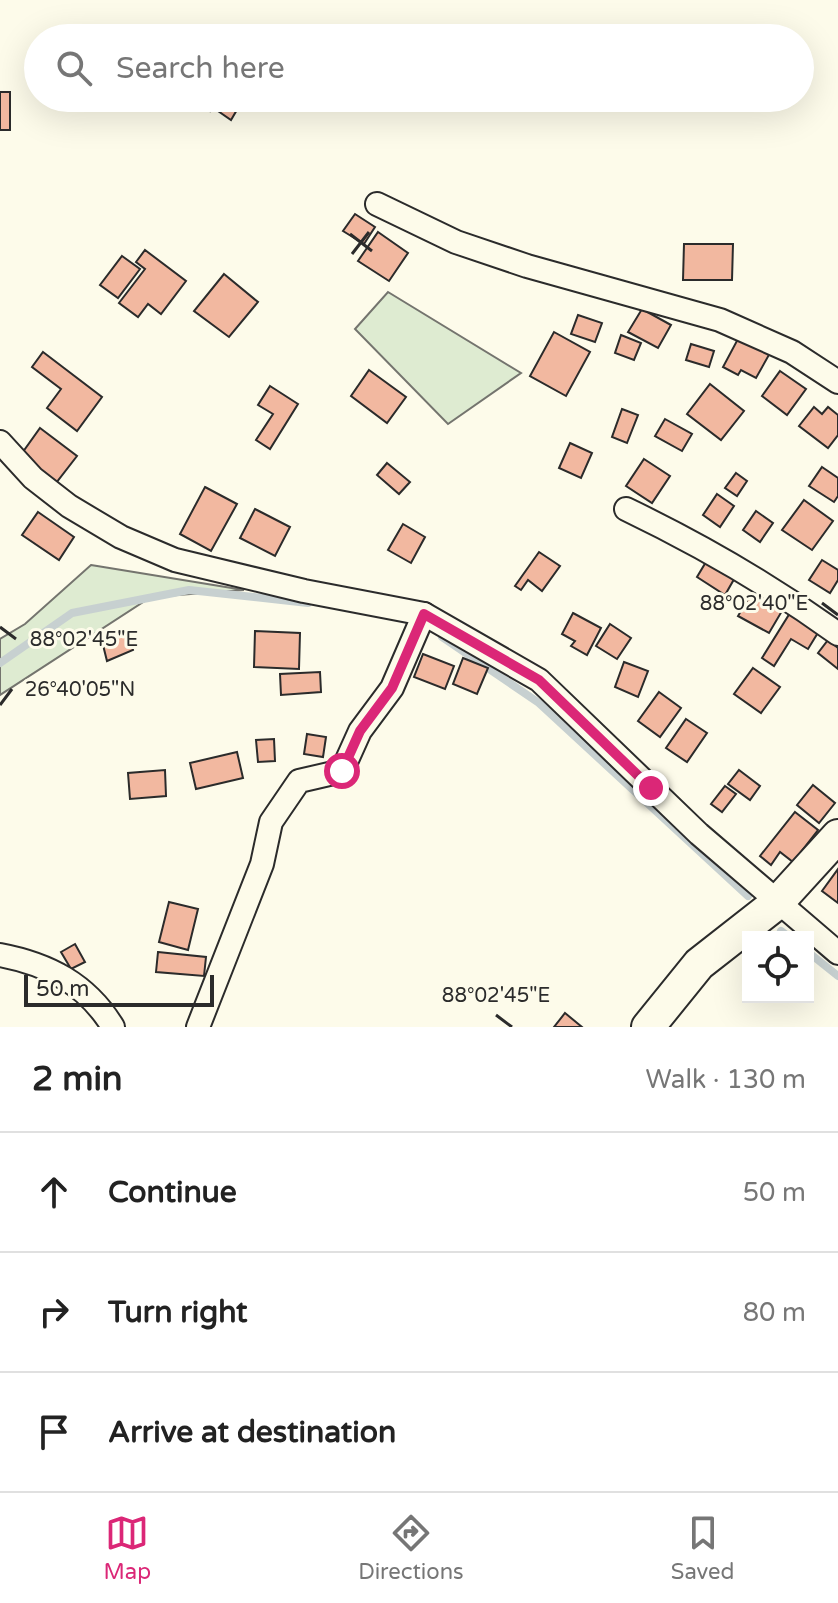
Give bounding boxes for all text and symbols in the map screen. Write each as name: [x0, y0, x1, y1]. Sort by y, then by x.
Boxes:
search box: [24, 24, 814, 112]
icon: search: [52, 46, 96, 90]
text: Search here: [116, 50, 285, 87]
text: 88°02'40"E: [700, 592, 808, 616]
text: 88°02'45"E: [30, 628, 138, 652]
text: 26°40'05"N: [25, 678, 135, 702]
route start: [324, 753, 360, 789]
route end: [633, 770, 669, 806]
map controls: [742, 931, 814, 1003]
button: locate: [742, 931, 814, 1003]
scale bar: [24, 971, 214, 1007]
text: 50 m: [36, 976, 90, 1002]
text: 88°02'45"E: [442, 984, 550, 1008]
text: 2 min: [32, 1059, 123, 1100]
text: Walk · 130 m: [646, 1064, 806, 1095]
icon: ahead: [32, 1170, 76, 1214]
text: Continue: [108, 1174, 237, 1211]
text: 50 m: [743, 1177, 806, 1208]
icon: right: [32, 1290, 76, 1334]
text: Turn right: [108, 1294, 248, 1331]
text: 80 m: [743, 1297, 806, 1328]
icon: arrive: [32, 1410, 76, 1454]
text: Arrive at destination: [108, 1414, 396, 1451]
tab: Map: [104, 1511, 151, 1585]
tab: Directions: [358, 1511, 464, 1585]
tab: Saved: [671, 1511, 734, 1585]

